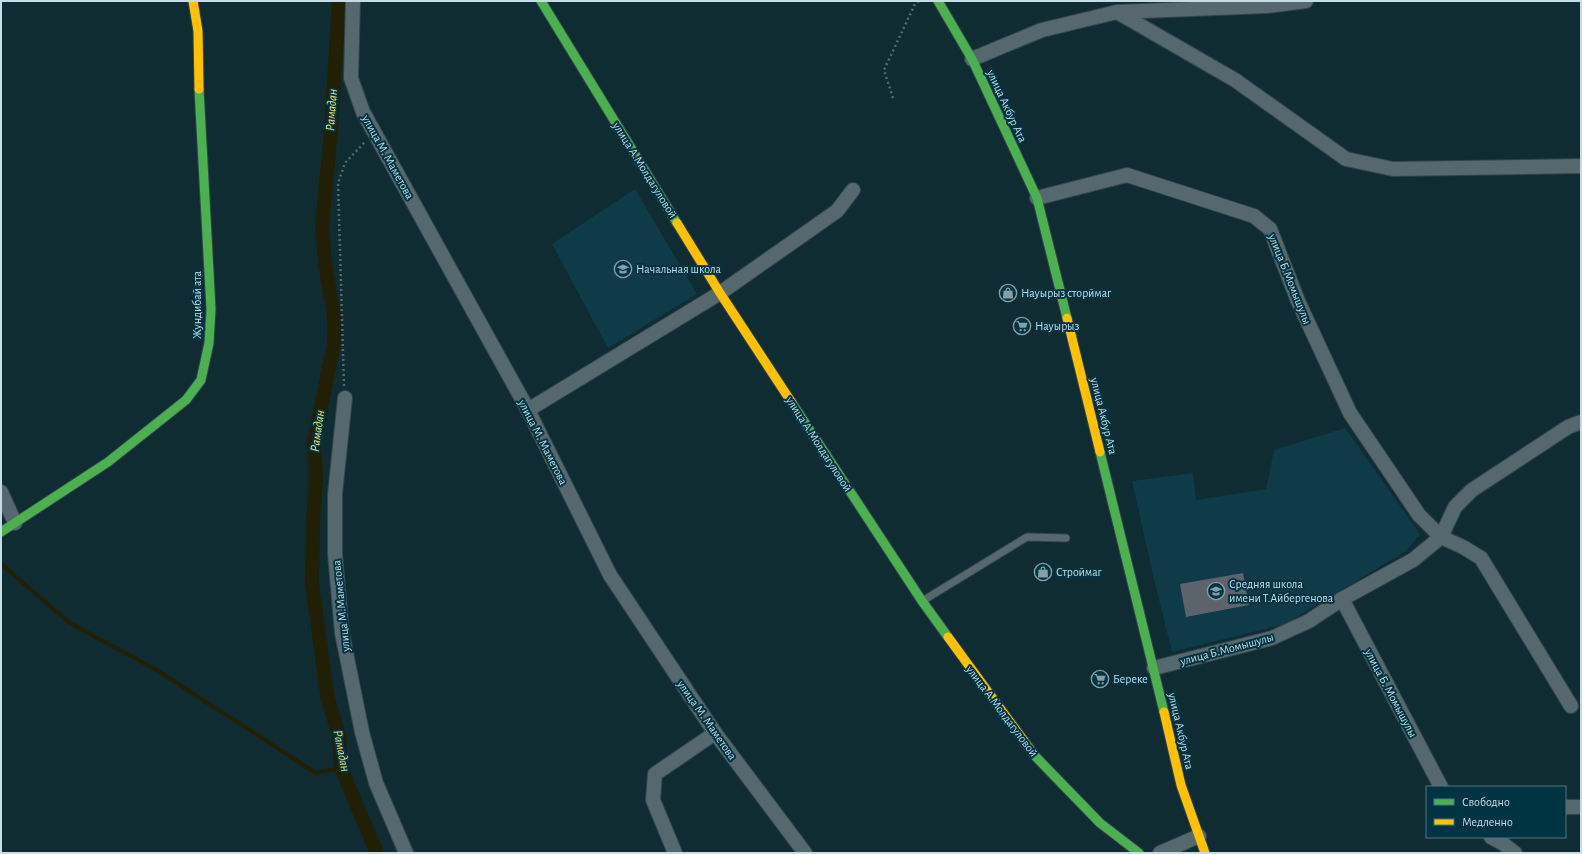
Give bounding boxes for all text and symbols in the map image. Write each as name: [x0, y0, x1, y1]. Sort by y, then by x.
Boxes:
street label: улица Акбур Ата: [984, 67, 1029, 145]
water label: Рамадан: [324, 89, 340, 131]
street label: улица М. Маметова: [359, 112, 416, 202]
street label: улица А.Молдагуловой: [609, 119, 679, 221]
street label: улица Б.Момышулы: [1265, 231, 1314, 326]
school or university icon: Начальная школа: [613, 259, 633, 279]
place label: Начальная школа: [636, 263, 722, 275]
street label: Жундибай ата: [191, 270, 204, 339]
shop icon: Науырыз сторймаг: [998, 283, 1018, 303]
place label: Науырыз сторймаг: [1021, 287, 1112, 300]
supermarket icon: Науырыз: [1012, 316, 1032, 336]
place label: Науырыз: [1035, 320, 1080, 333]
street label: улица Акбур Ата: [1087, 375, 1119, 456]
street label: улица А.Молдагуловой: [782, 394, 854, 494]
street label: улица М. Маметова: [515, 396, 570, 488]
water label: Рамадан: [309, 409, 327, 453]
street label: улица М.Маметова: [330, 559, 353, 653]
shop icon: Строймаг: [1033, 562, 1053, 582]
place label: Строймаг: [1056, 566, 1103, 578]
place label: Средняя школа имени Т.Айбергенова: [1229, 578, 1334, 604]
school or university icon: Средняя школа имени Т.Айбергенова: [1206, 581, 1226, 601]
street label: улица Б.Момышулы: [1178, 631, 1275, 668]
street label: улица Б. Момышулы: [1361, 646, 1419, 740]
street label: улица А.Молдагуловой: [963, 662, 1040, 759]
supermarket icon: Береке: [1090, 669, 1110, 689]
place label: Береке: [1113, 673, 1148, 685]
street label: улица М. Маметова: [674, 677, 739, 763]
street label: улица Акбур Ата: [1165, 690, 1196, 771]
water label: Рамадан: [331, 729, 351, 773]
legend: [1426, 786, 1566, 838]
text: Свободно: [1462, 796, 1510, 808]
text: Медленно: [1462, 816, 1513, 828]

